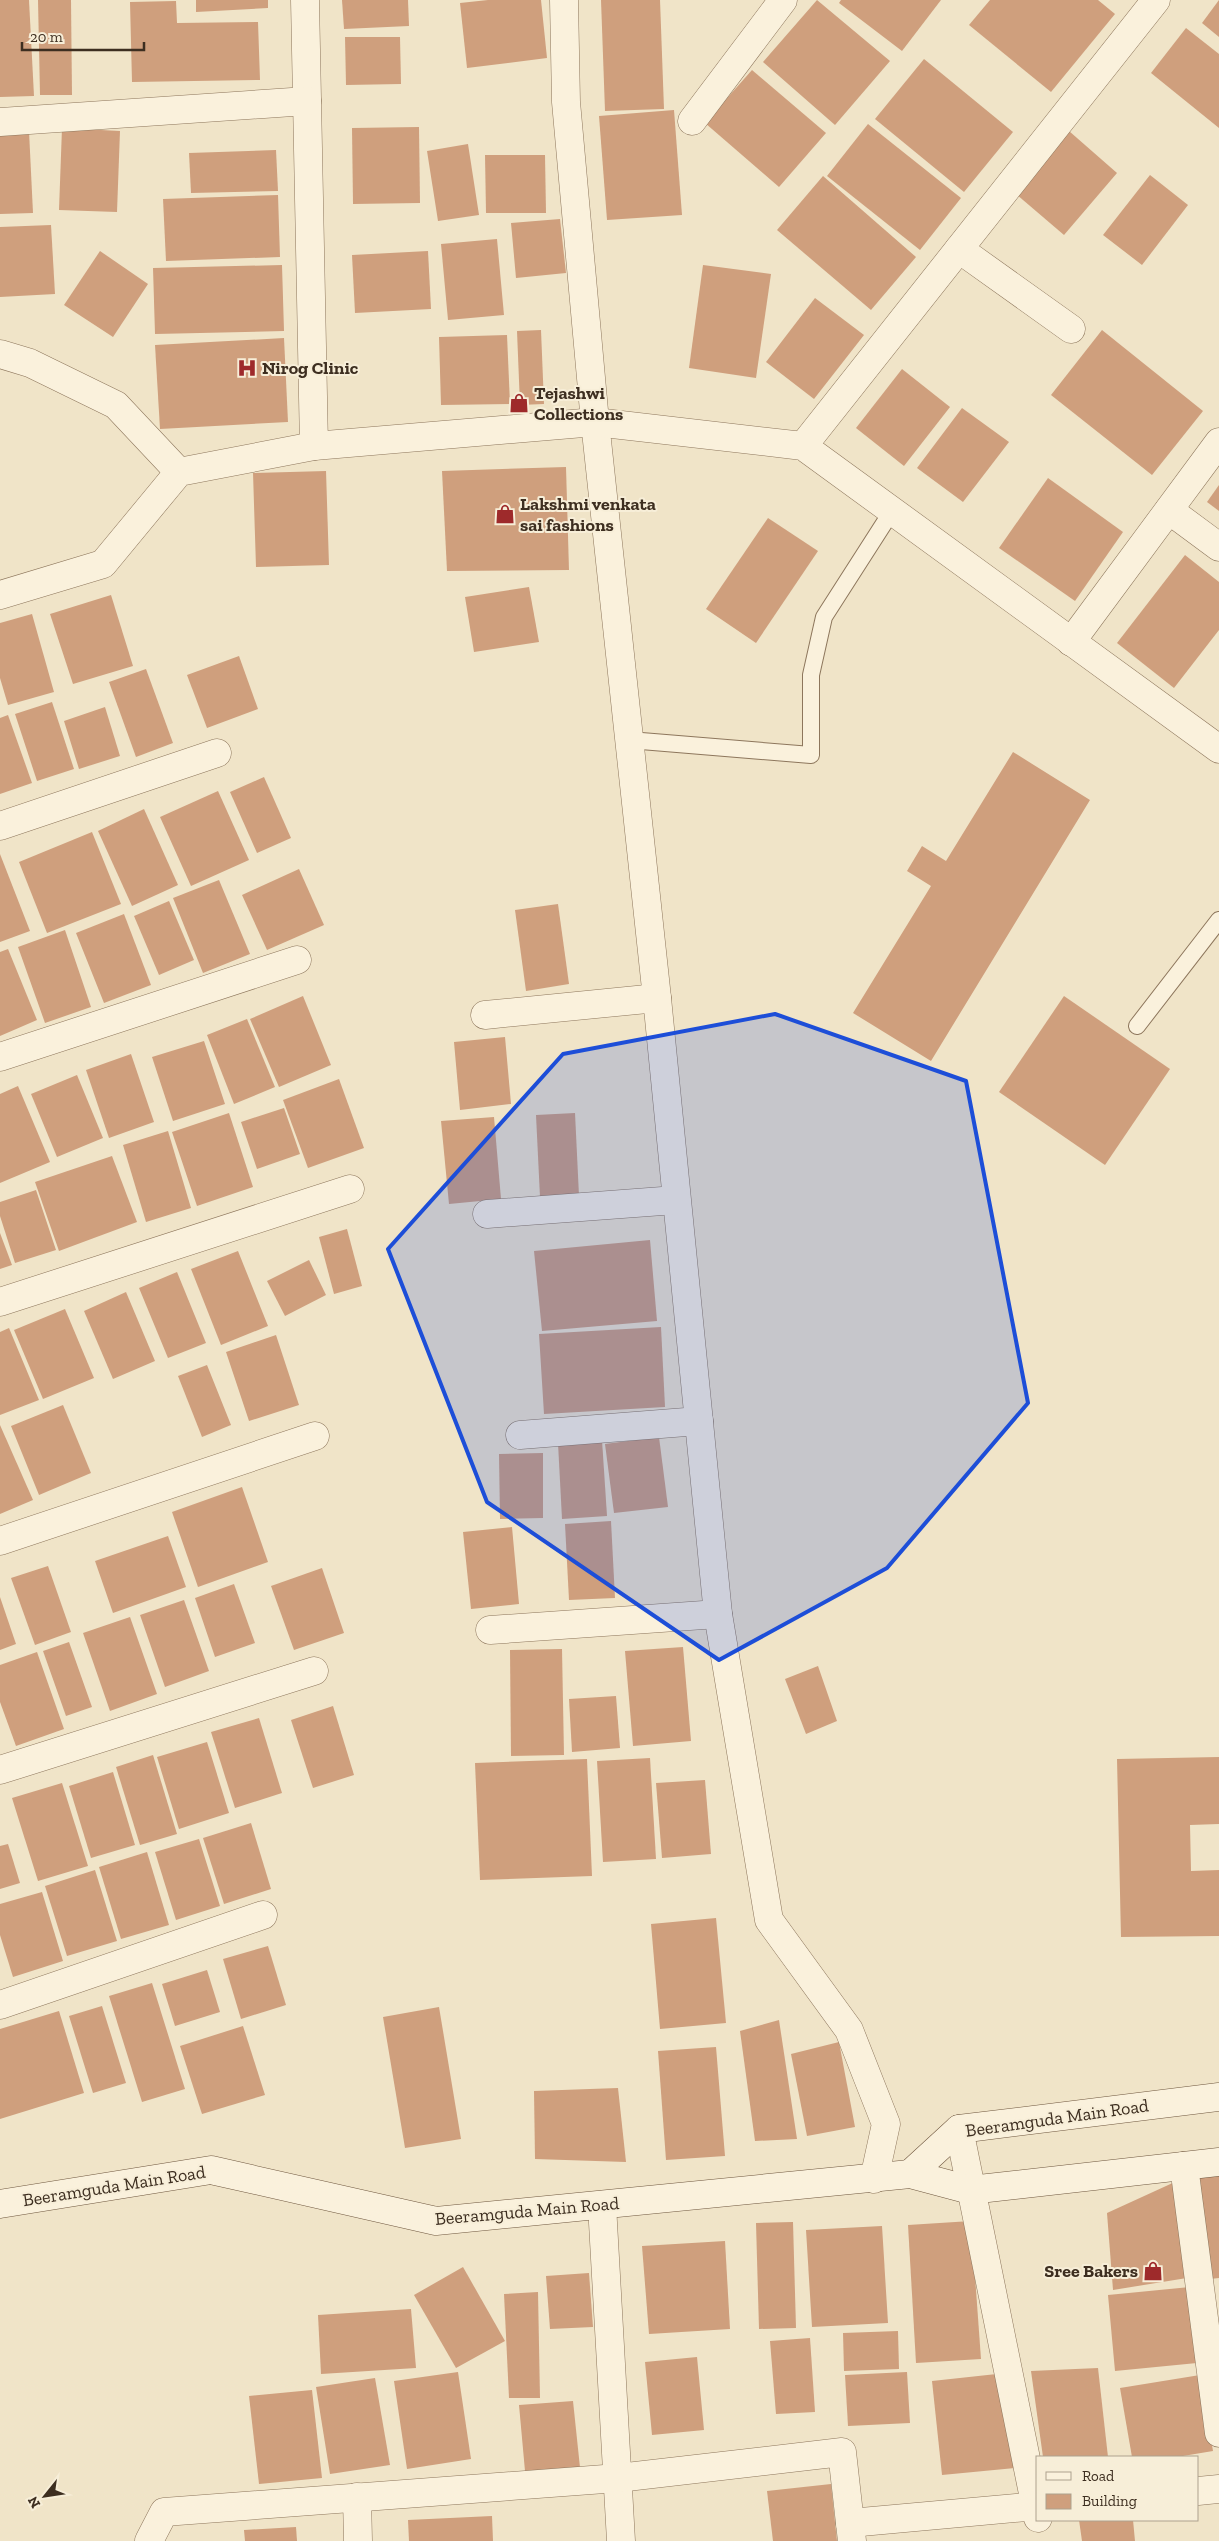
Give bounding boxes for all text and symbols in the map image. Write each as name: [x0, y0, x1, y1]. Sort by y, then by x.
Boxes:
scale bar: [22, 20, 145, 52]
text: 20 m: [30, 28, 63, 46]
hospital icon: Nirog Clinic: [236, 357, 258, 379]
place label: Nirog Clinic: [262, 357, 359, 379]
place label: Tejashwi Collections: [534, 382, 623, 425]
shop icon: Tejashwi Collections: [508, 392, 530, 414]
place label: Lakshmi venkata sai fashions: [520, 493, 656, 536]
shop icon: Lakshmi venkata sai fashions: [494, 503, 516, 525]
street label: Beeramguda Main Road: [964, 2094, 1150, 2142]
street label: Beeramguda Main Road: [21, 2161, 207, 2211]
street label: Beeramguda Main Road: [434, 2192, 620, 2230]
place label: Sree Bakers: [1044, 2260, 1138, 2282]
shop icon: Sree Bakers: [1142, 2260, 1164, 2282]
legend: [1036, 2456, 1199, 2521]
text: Road: [1082, 2467, 1115, 2485]
north arrow: [20, 2471, 70, 2521]
text: Building: [1082, 2492, 1137, 2510]
text: N: [24, 2493, 44, 2511]

